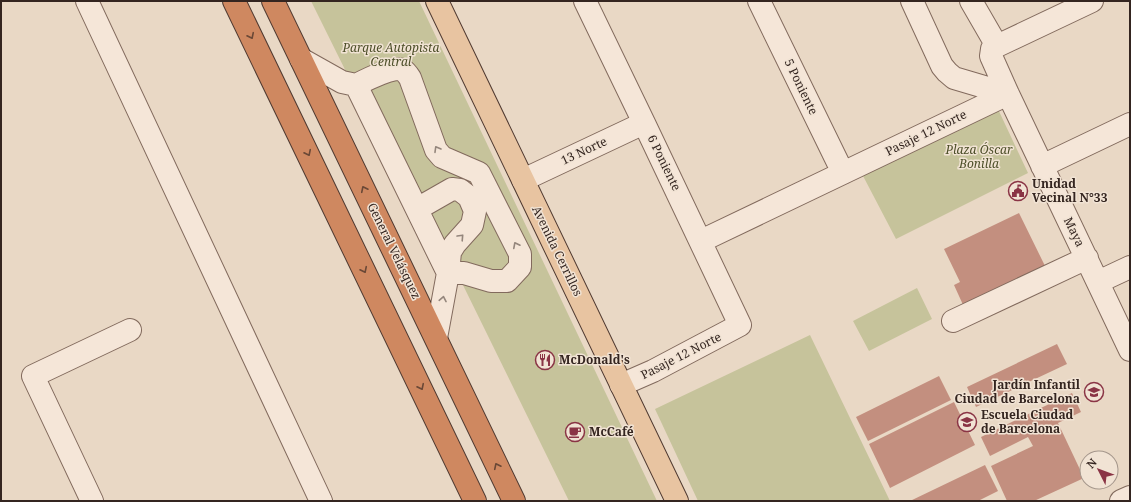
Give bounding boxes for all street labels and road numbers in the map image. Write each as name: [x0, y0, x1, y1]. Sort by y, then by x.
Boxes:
street label: 5 Poniente: [781, 56, 822, 118]
street label: Pasaje 12 Norte: [882, 106, 969, 160]
street label: 6 Poniente: [644, 132, 685, 194]
street label: 13 Norte: [558, 133, 610, 169]
street label: General Velásquez: [364, 200, 425, 302]
street label: Avenida Cerrillos: [528, 203, 587, 299]
street label: Maya: [1060, 214, 1089, 250]
street label: Pasaje 12 Norte: [638, 328, 724, 383]

